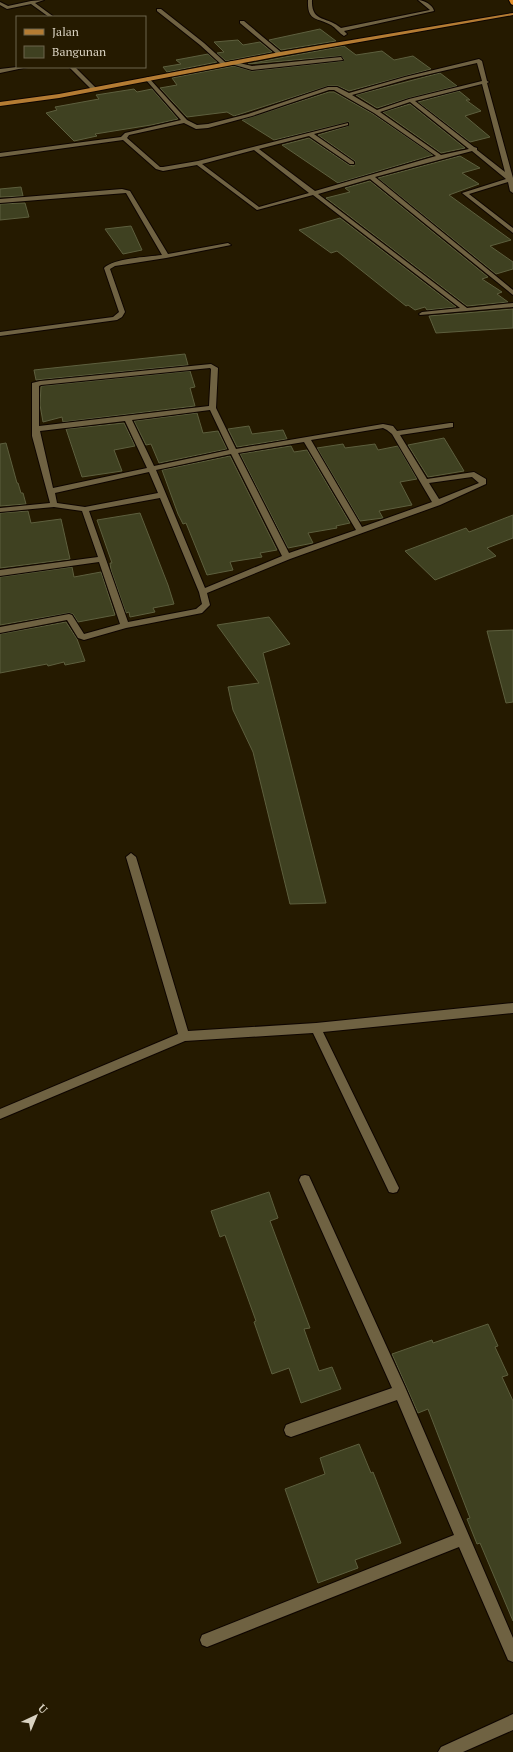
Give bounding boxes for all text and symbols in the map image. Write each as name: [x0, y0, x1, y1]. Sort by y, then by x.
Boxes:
legend: [16, 16, 146, 68]
text: Jalan: [52, 24, 79, 39]
text: Bangunan: [52, 44, 106, 59]
north arrow: [16, 1696, 56, 1736]
text: U: [35, 1701, 51, 1717]

